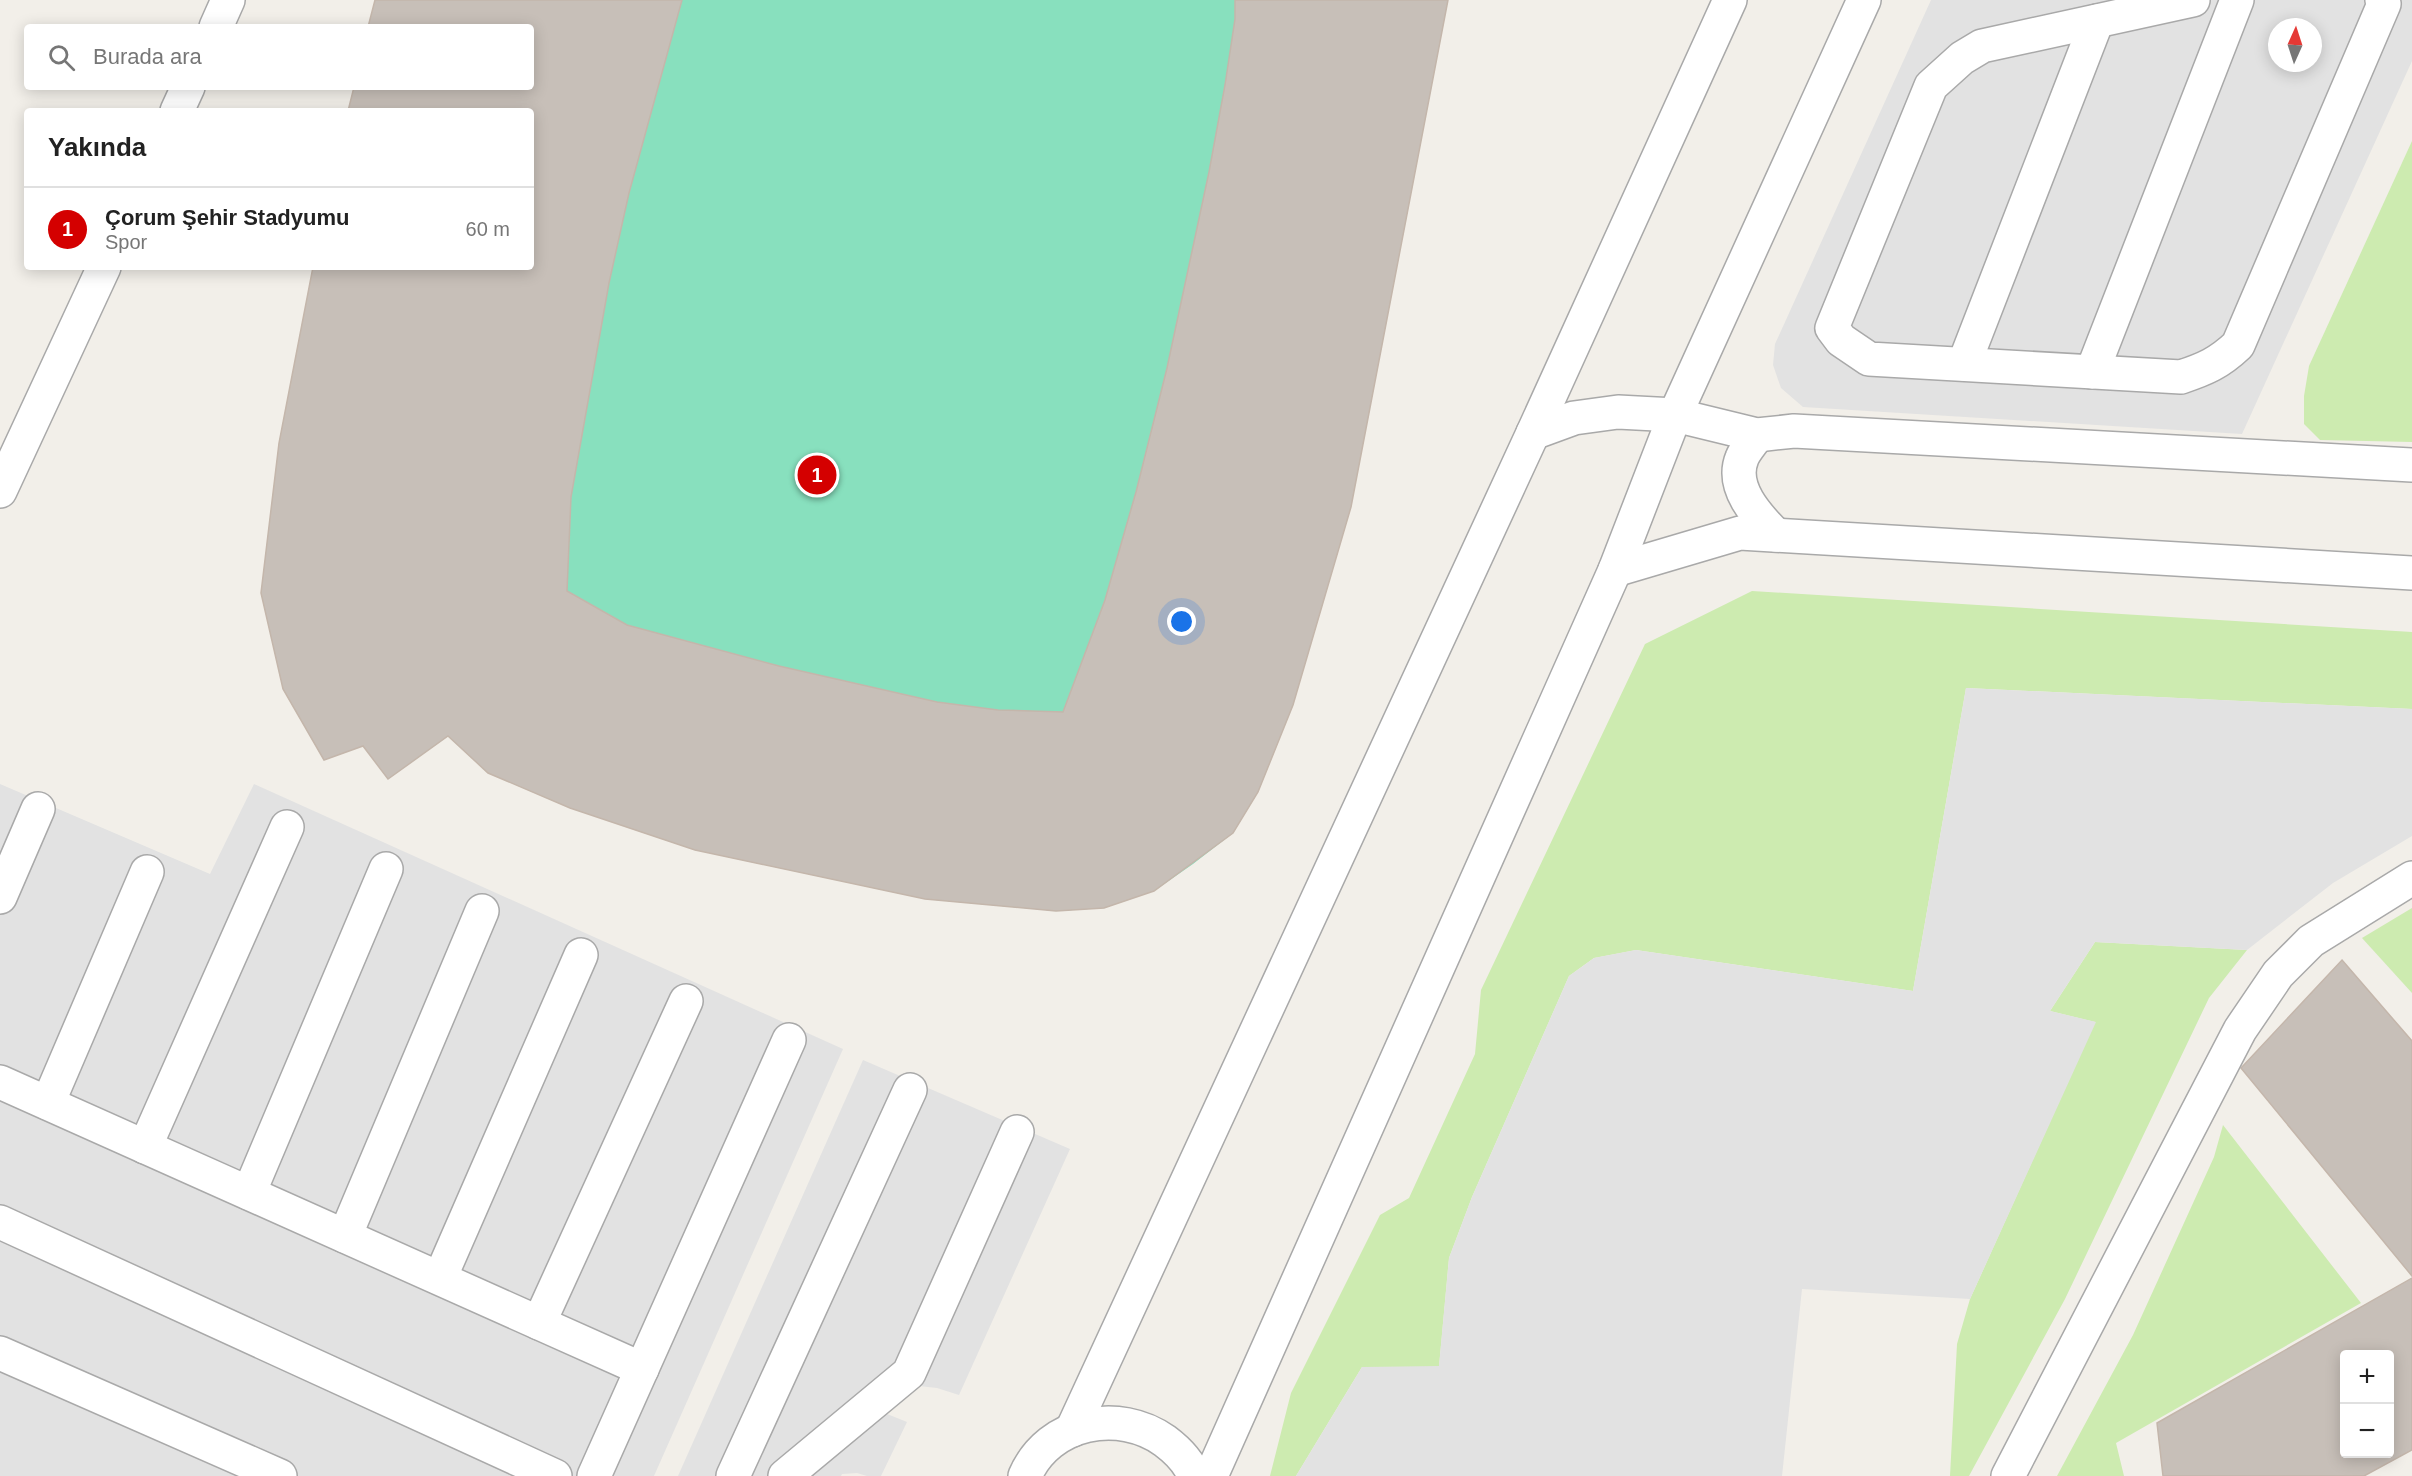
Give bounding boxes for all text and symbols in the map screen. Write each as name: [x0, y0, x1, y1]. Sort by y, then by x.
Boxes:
north arrow: [2268, 18, 2322, 72]
search box: [24, 24, 534, 90]
icon: search: [45, 41, 78, 74]
text: Burada ara: [93, 44, 202, 69]
text: Yakında: [48, 132, 146, 162]
text: Çorum Şehir Stadyumu: [105, 205, 349, 230]
text: 1: [62, 218, 73, 240]
text: 60 m: [466, 218, 510, 240]
text: Spor: [105, 231, 147, 253]
pin: 1: [798, 452, 836, 498]
your location: [1167, 607, 1196, 636]
map controls: [2340, 1350, 2394, 1458]
button: +: [2340, 1350, 2394, 1404]
button: −: [2340, 1404, 2394, 1458]

